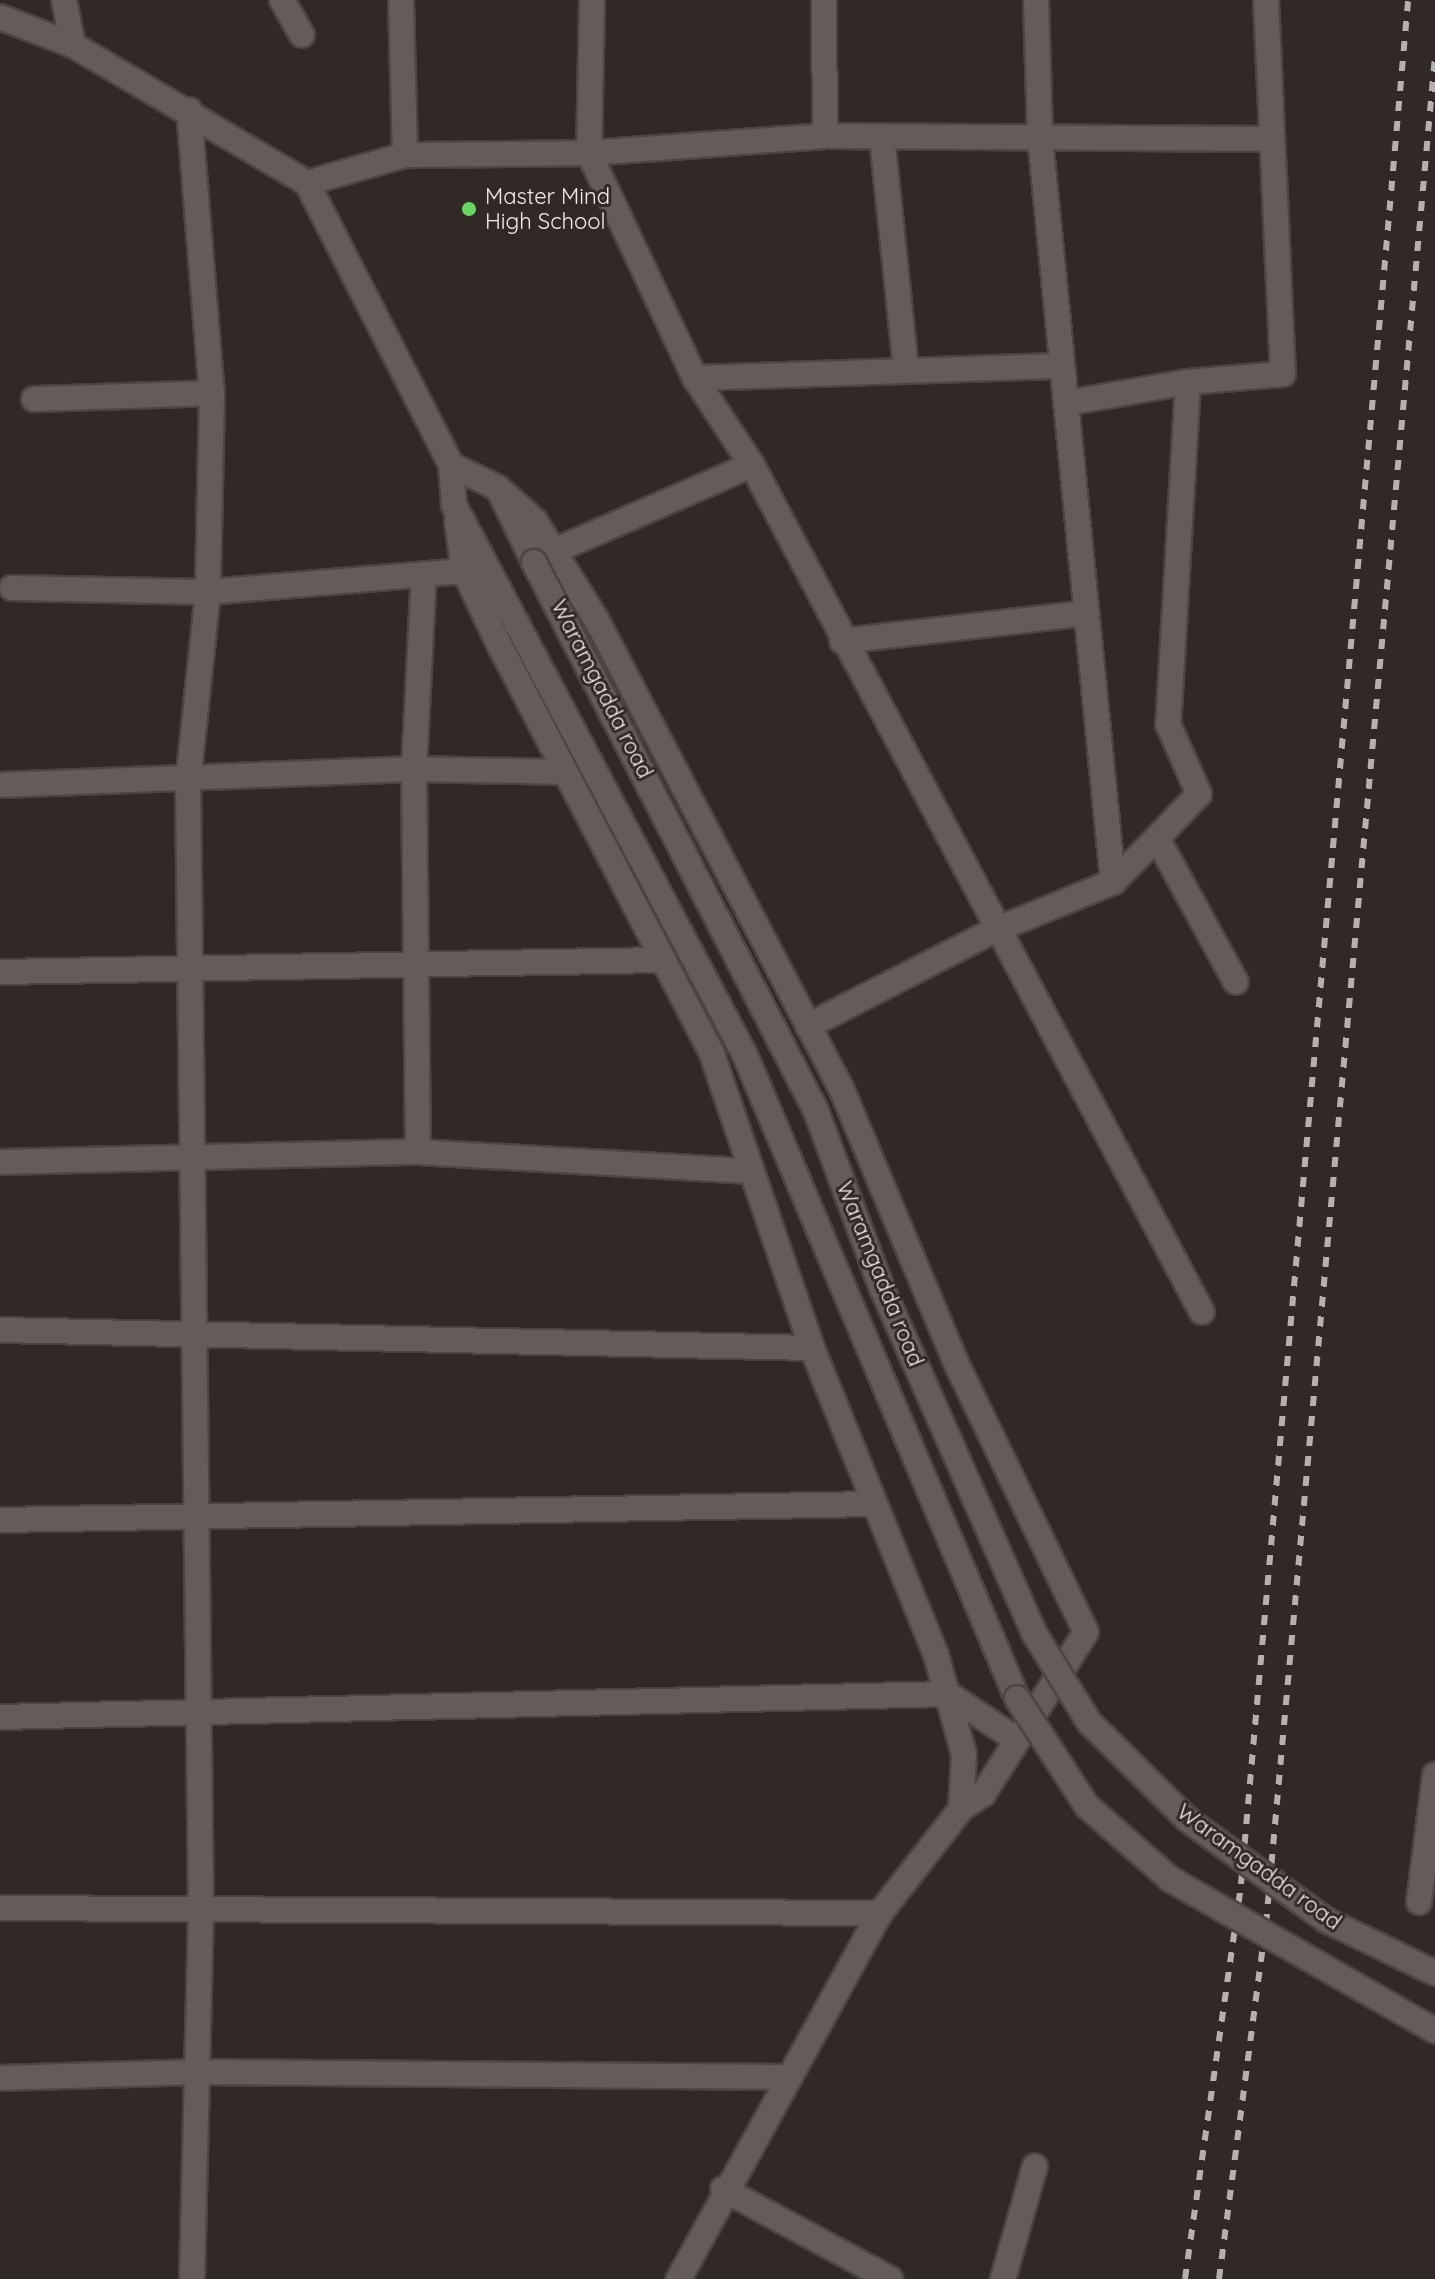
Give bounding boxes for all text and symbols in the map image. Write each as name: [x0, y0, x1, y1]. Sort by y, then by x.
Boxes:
place label: Master Mind High School: [485, 183, 610, 234]
marker: Master Mind High School: [460, 200, 478, 218]
street label: Waramgadda road: [546, 595, 658, 783]
street label: Waramgadda road: [831, 1178, 929, 1370]
street label: Waramgadda road: [1172, 1798, 1346, 1936]

